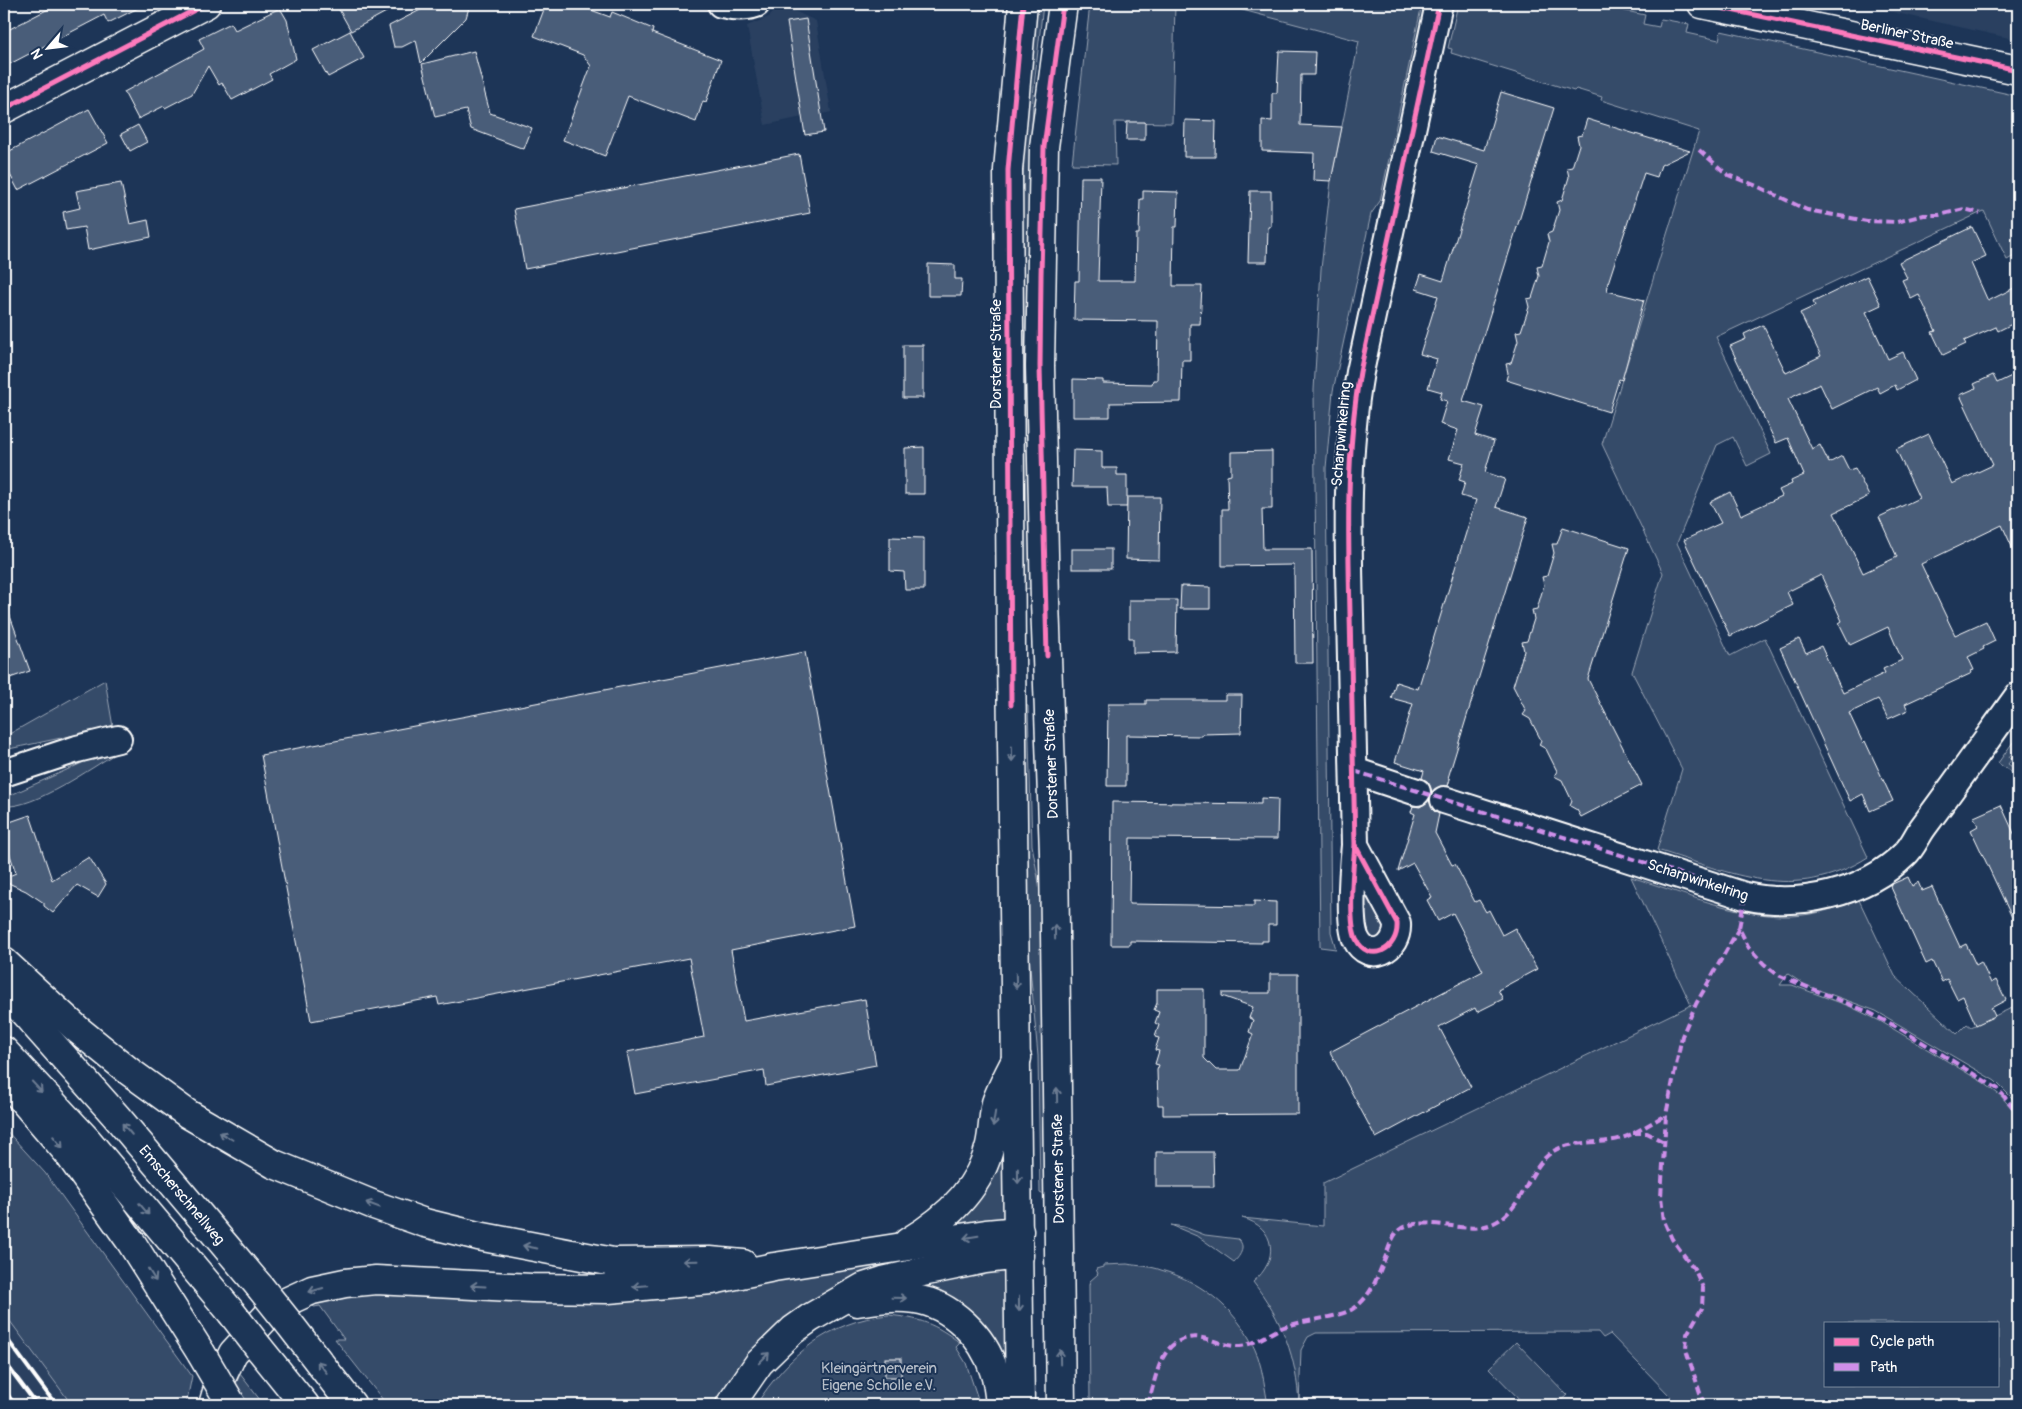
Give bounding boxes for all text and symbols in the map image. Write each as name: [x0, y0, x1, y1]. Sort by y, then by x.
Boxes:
street label: Berliner Straße: [1859, 15, 1956, 54]
north arrow: [22, 22, 72, 72]
text: N: [27, 46, 47, 62]
street label: Dorstener Straße: [987, 298, 1006, 409]
street label: Scharpwinkelring: [1327, 381, 1356, 487]
street label: Dorstener Straße: [1040, 708, 1063, 819]
one-way arrow: [1007, 745, 1017, 761]
street label: Scharpwinkelring: [1645, 855, 1751, 906]
one-way arrow: [1050, 924, 1060, 940]
one-way arrow: [1011, 973, 1020, 989]
one-way arrow: [31, 1080, 43, 1093]
one-way arrow: [1052, 1087, 1062, 1103]
one-way arrow: [989, 1111, 999, 1127]
street label: Dorstener Straße: [1048, 1113, 1069, 1224]
one-way arrow: [121, 1123, 133, 1136]
one-way arrow: [219, 1131, 234, 1141]
one-way arrow: [52, 1135, 63, 1148]
street label: Emscherschnellweg: [134, 1142, 229, 1249]
one-way arrow: [1013, 1168, 1023, 1184]
one-way arrow: [366, 1199, 381, 1209]
one-way arrow: [138, 1202, 149, 1215]
one-way arrow: [963, 1232, 979, 1242]
one-way arrow: [522, 1242, 538, 1252]
one-way arrow: [683, 1257, 699, 1266]
one-way arrow: [147, 1267, 157, 1281]
one-way arrow: [470, 1281, 486, 1290]
one-way arrow: [632, 1282, 648, 1291]
one-way arrow: [309, 1285, 325, 1295]
one-way arrow: [890, 1293, 907, 1303]
one-way arrow: [1014, 1296, 1024, 1312]
legend: [1824, 1322, 2000, 1386]
text: Cycle path: [1870, 1332, 1934, 1351]
one-way arrow: [1055, 1349, 1065, 1365]
one-way arrow: [758, 1352, 770, 1365]
text: Path: [1870, 1358, 1897, 1377]
park label: Kleingärtnerverein Eigene Scholle e.V.: [821, 1359, 937, 1395]
one-way arrow: [317, 1361, 328, 1374]

